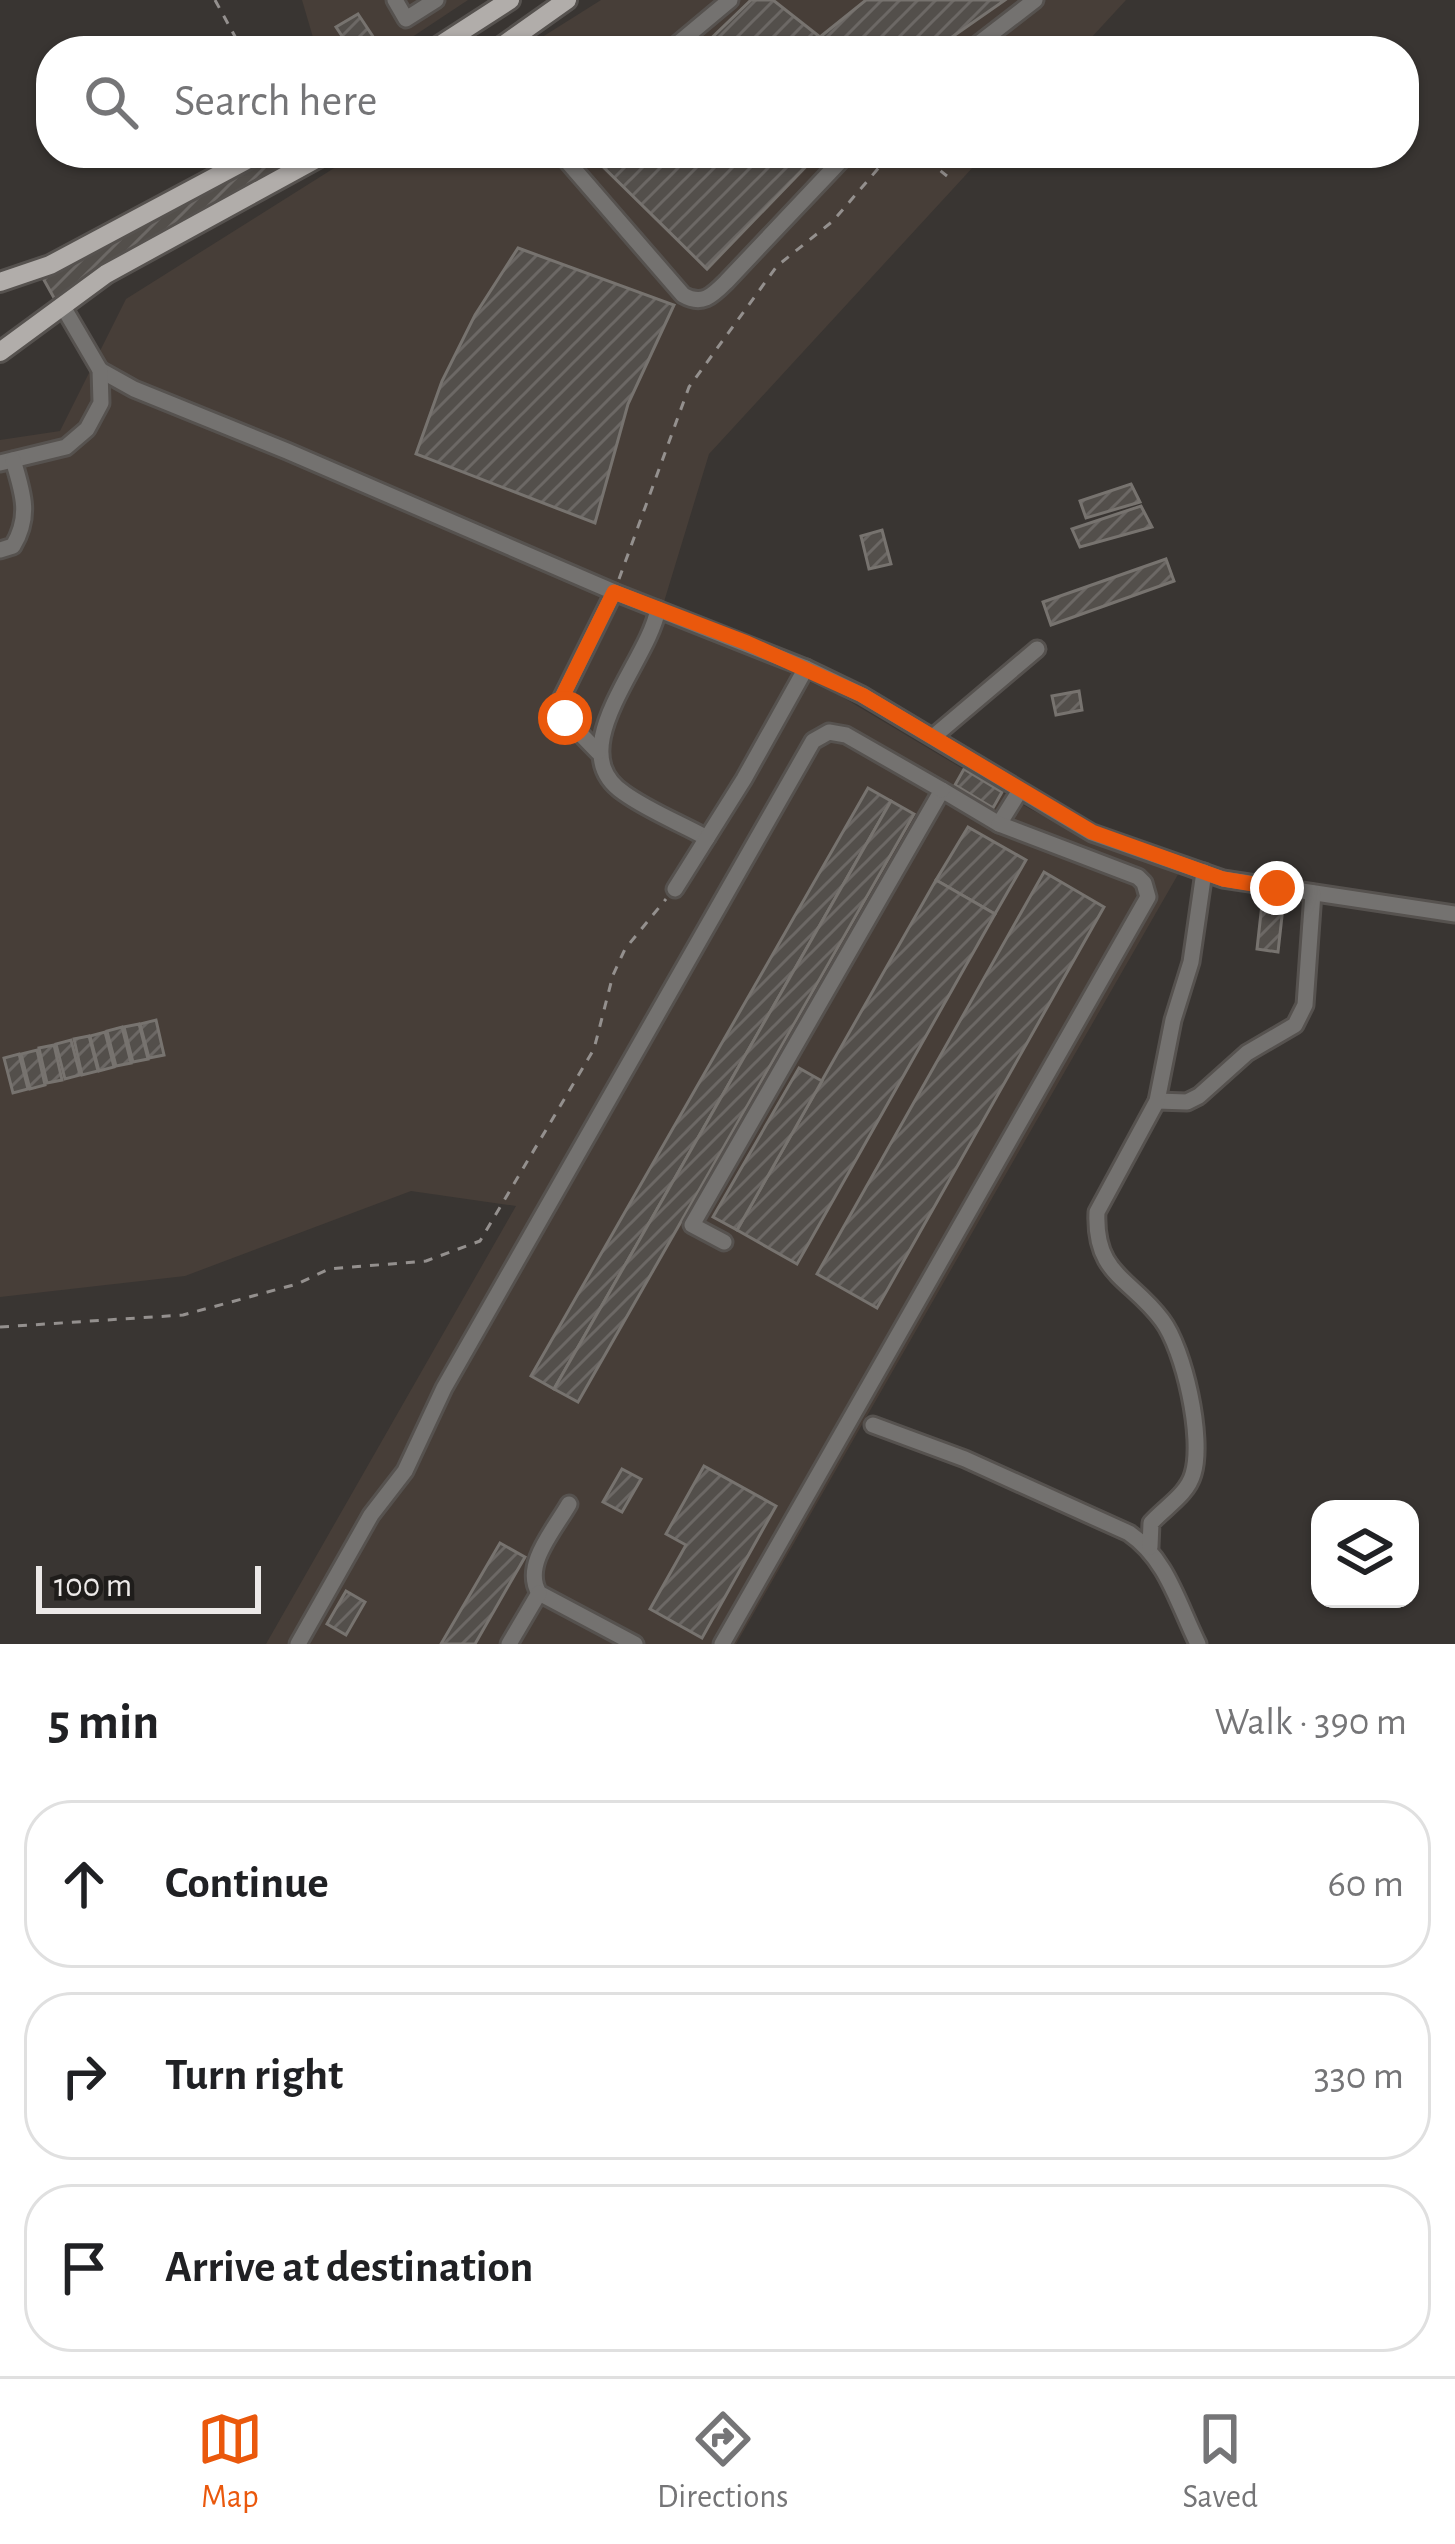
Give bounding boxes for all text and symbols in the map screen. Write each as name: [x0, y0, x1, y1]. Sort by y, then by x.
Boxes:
search box: [36, 36, 1419, 168]
icon: search: [78, 69, 144, 135]
text: Search here: [174, 79, 377, 124]
route start: [538, 691, 592, 745]
route end: [1250, 861, 1304, 915]
map controls: [1311, 1500, 1419, 1608]
button: layers: [1311, 1500, 1419, 1608]
scale bar: [36, 1560, 261, 1613]
text: 100 m: [54, 1570, 132, 1603]
text: 5 min: [48, 1697, 159, 1748]
text: Walk · 390 m: [1214, 1703, 1407, 1742]
icon: ahead: [51, 1851, 117, 1917]
text: Continue: [165, 1861, 329, 1906]
text: 60 m: [1327, 1865, 1404, 1904]
icon: right: [51, 2043, 117, 2109]
text: Turn right: [165, 2053, 343, 2098]
text: 330 m: [1314, 2057, 1404, 2096]
icon: arrive: [51, 2235, 117, 2301]
text: Arrive at destination: [165, 2245, 533, 2290]
tab: Map: [197, 2406, 263, 2518]
tab: Directions: [657, 2406, 788, 2518]
tab: Saved: [1182, 2406, 1258, 2518]

